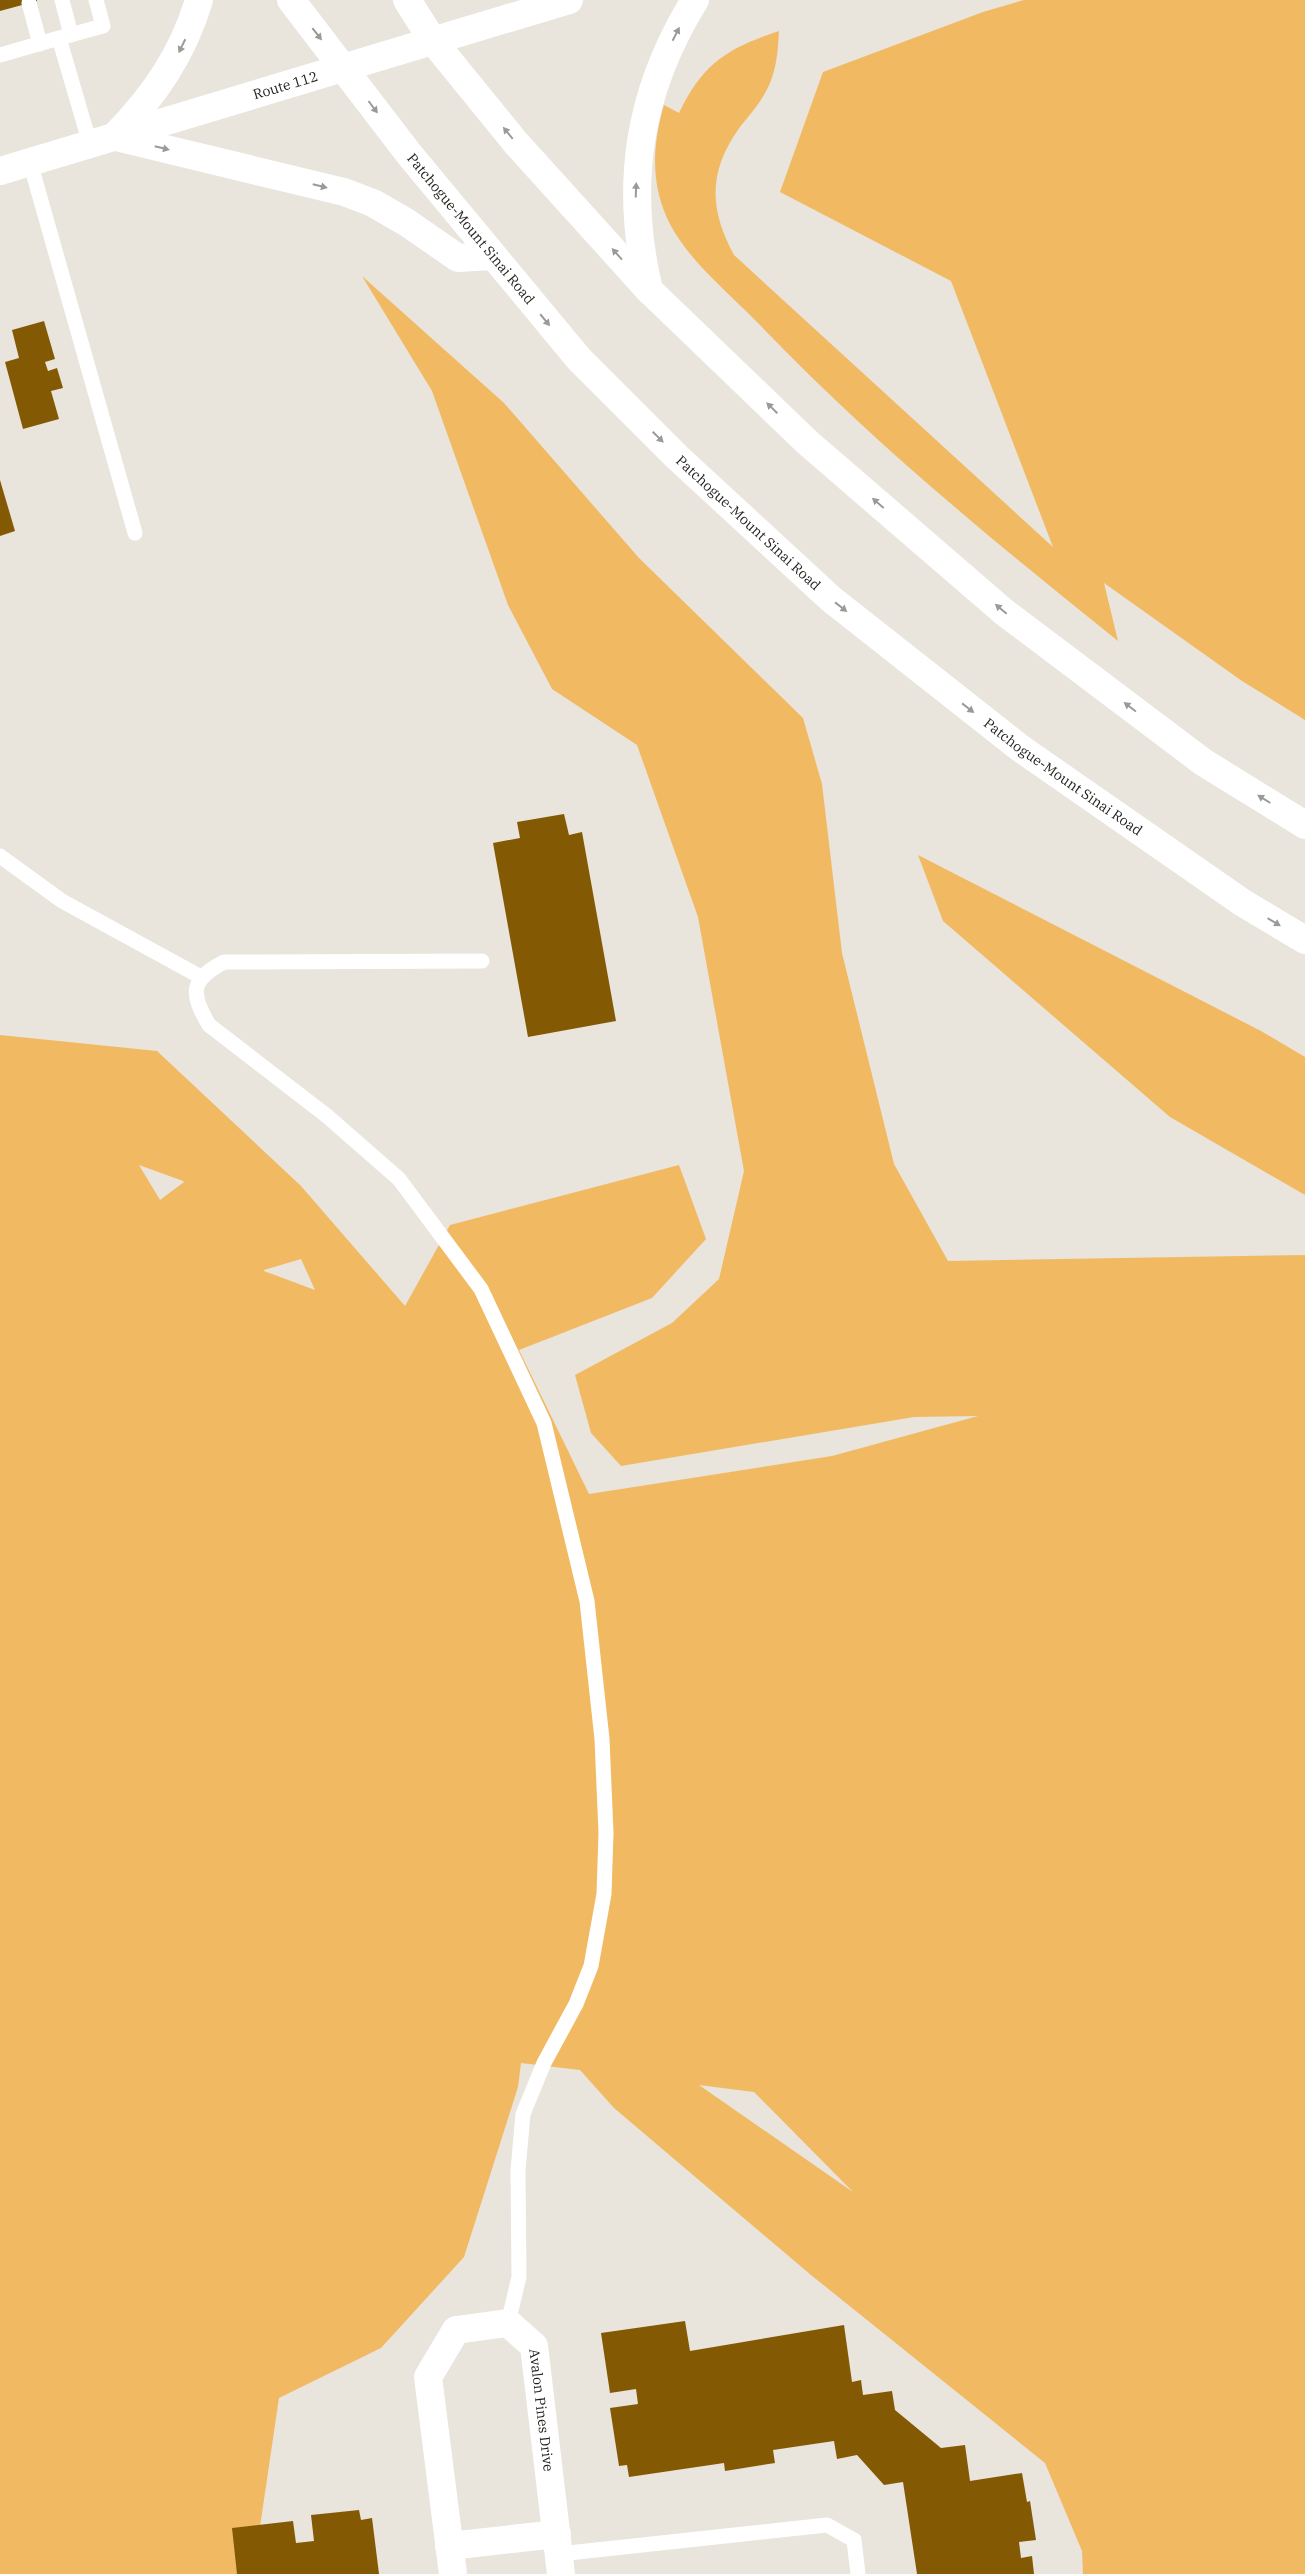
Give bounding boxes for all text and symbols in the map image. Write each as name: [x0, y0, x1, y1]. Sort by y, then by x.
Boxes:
one-way arrow: [312, 27, 323, 40]
one-way arrow: [672, 27, 680, 41]
one-way arrow: [178, 38, 186, 53]
street label: Route 112: [251, 67, 320, 103]
one-way arrow: [368, 101, 379, 114]
one-way arrow: [503, 127, 514, 140]
one-way arrow: [154, 144, 169, 152]
street label: Patchogue-Mount Sinai Road: [403, 150, 539, 308]
one-way arrow: [312, 182, 327, 190]
one-way arrow: [633, 182, 641, 198]
one-way arrow: [611, 248, 623, 260]
one-way arrow: [540, 313, 551, 326]
one-way arrow: [766, 402, 778, 414]
one-way arrow: [651, 431, 663, 443]
street label: Patchogue-Mount Sinai Road: [672, 452, 825, 594]
one-way arrow: [871, 497, 884, 508]
one-way arrow: [834, 602, 847, 613]
one-way arrow: [995, 603, 1008, 614]
one-way arrow: [961, 702, 974, 713]
one-way arrow: [1123, 702, 1137, 712]
street label: Patchogue-Mount Sinai Road: [980, 714, 1146, 840]
one-way arrow: [1257, 795, 1270, 804]
one-way arrow: [1267, 917, 1280, 926]
street label: Avalon Pines Drive: [525, 2348, 558, 2473]

